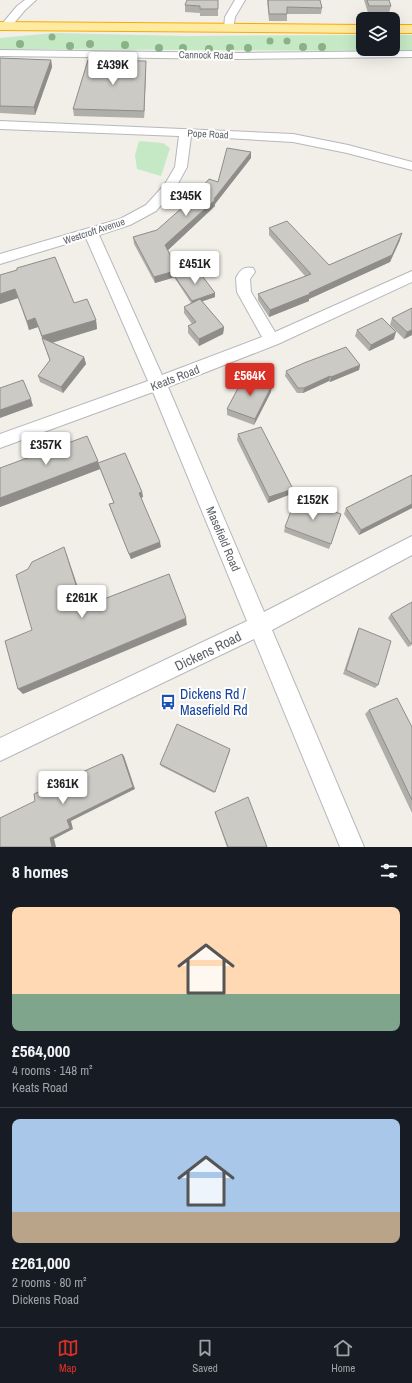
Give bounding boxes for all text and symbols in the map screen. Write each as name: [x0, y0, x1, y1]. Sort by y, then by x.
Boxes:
map controls: [356, 12, 400, 56]
button: layers: [356, 12, 400, 56]
street label: Cannock Road: [179, 48, 233, 62]
pin: £439K: [85, 52, 141, 86]
text: £439K: [97, 56, 129, 73]
street label: Pope Road: [187, 126, 229, 142]
pin: £345K: [158, 183, 214, 217]
text: £345K: [170, 187, 202, 204]
street label: Westcroft Avenue: [62, 215, 127, 247]
pin: £451K: [167, 251, 223, 285]
text: £451K: [179, 255, 211, 272]
street label: Keats Road: [148, 361, 202, 395]
pin: £564K: [222, 363, 278, 397]
text: £564K: [234, 367, 266, 384]
pin: £357K: [18, 432, 74, 466]
text: £357K: [30, 436, 62, 453]
pin: £152K: [285, 487, 341, 521]
text: £152K: [297, 491, 329, 508]
street label: Masefield Road: [202, 504, 244, 574]
pin: £261K: [54, 585, 110, 619]
text: £261K: [66, 589, 98, 606]
street label: Dickens Road: [172, 627, 244, 675]
place label: Dickens Rd / Masefield Rd: [180, 685, 248, 719]
bus stop icon: Dickens Rd / Masefield Rd: [159, 693, 177, 711]
pin: £361K: [35, 771, 91, 805]
text: £361K: [47, 775, 79, 792]
text: 8 homes: [12, 860, 69, 883]
icon: filters: [378, 860, 400, 882]
icon: home: [170, 933, 242, 1005]
text: £564,000: [12, 1039, 70, 1062]
text: 4 rooms · 148 m²: [12, 1062, 93, 1079]
text: Keats Road: [12, 1079, 68, 1096]
icon: home: [170, 1145, 242, 1217]
text: £261,000: [12, 1251, 70, 1274]
text: 2 rooms · 80 m²: [12, 1274, 87, 1291]
text: Dickens Road: [12, 1291, 79, 1308]
tab: Map: [57, 1337, 79, 1375]
tab: Saved: [192, 1337, 218, 1375]
tab: Home: [331, 1337, 355, 1375]

